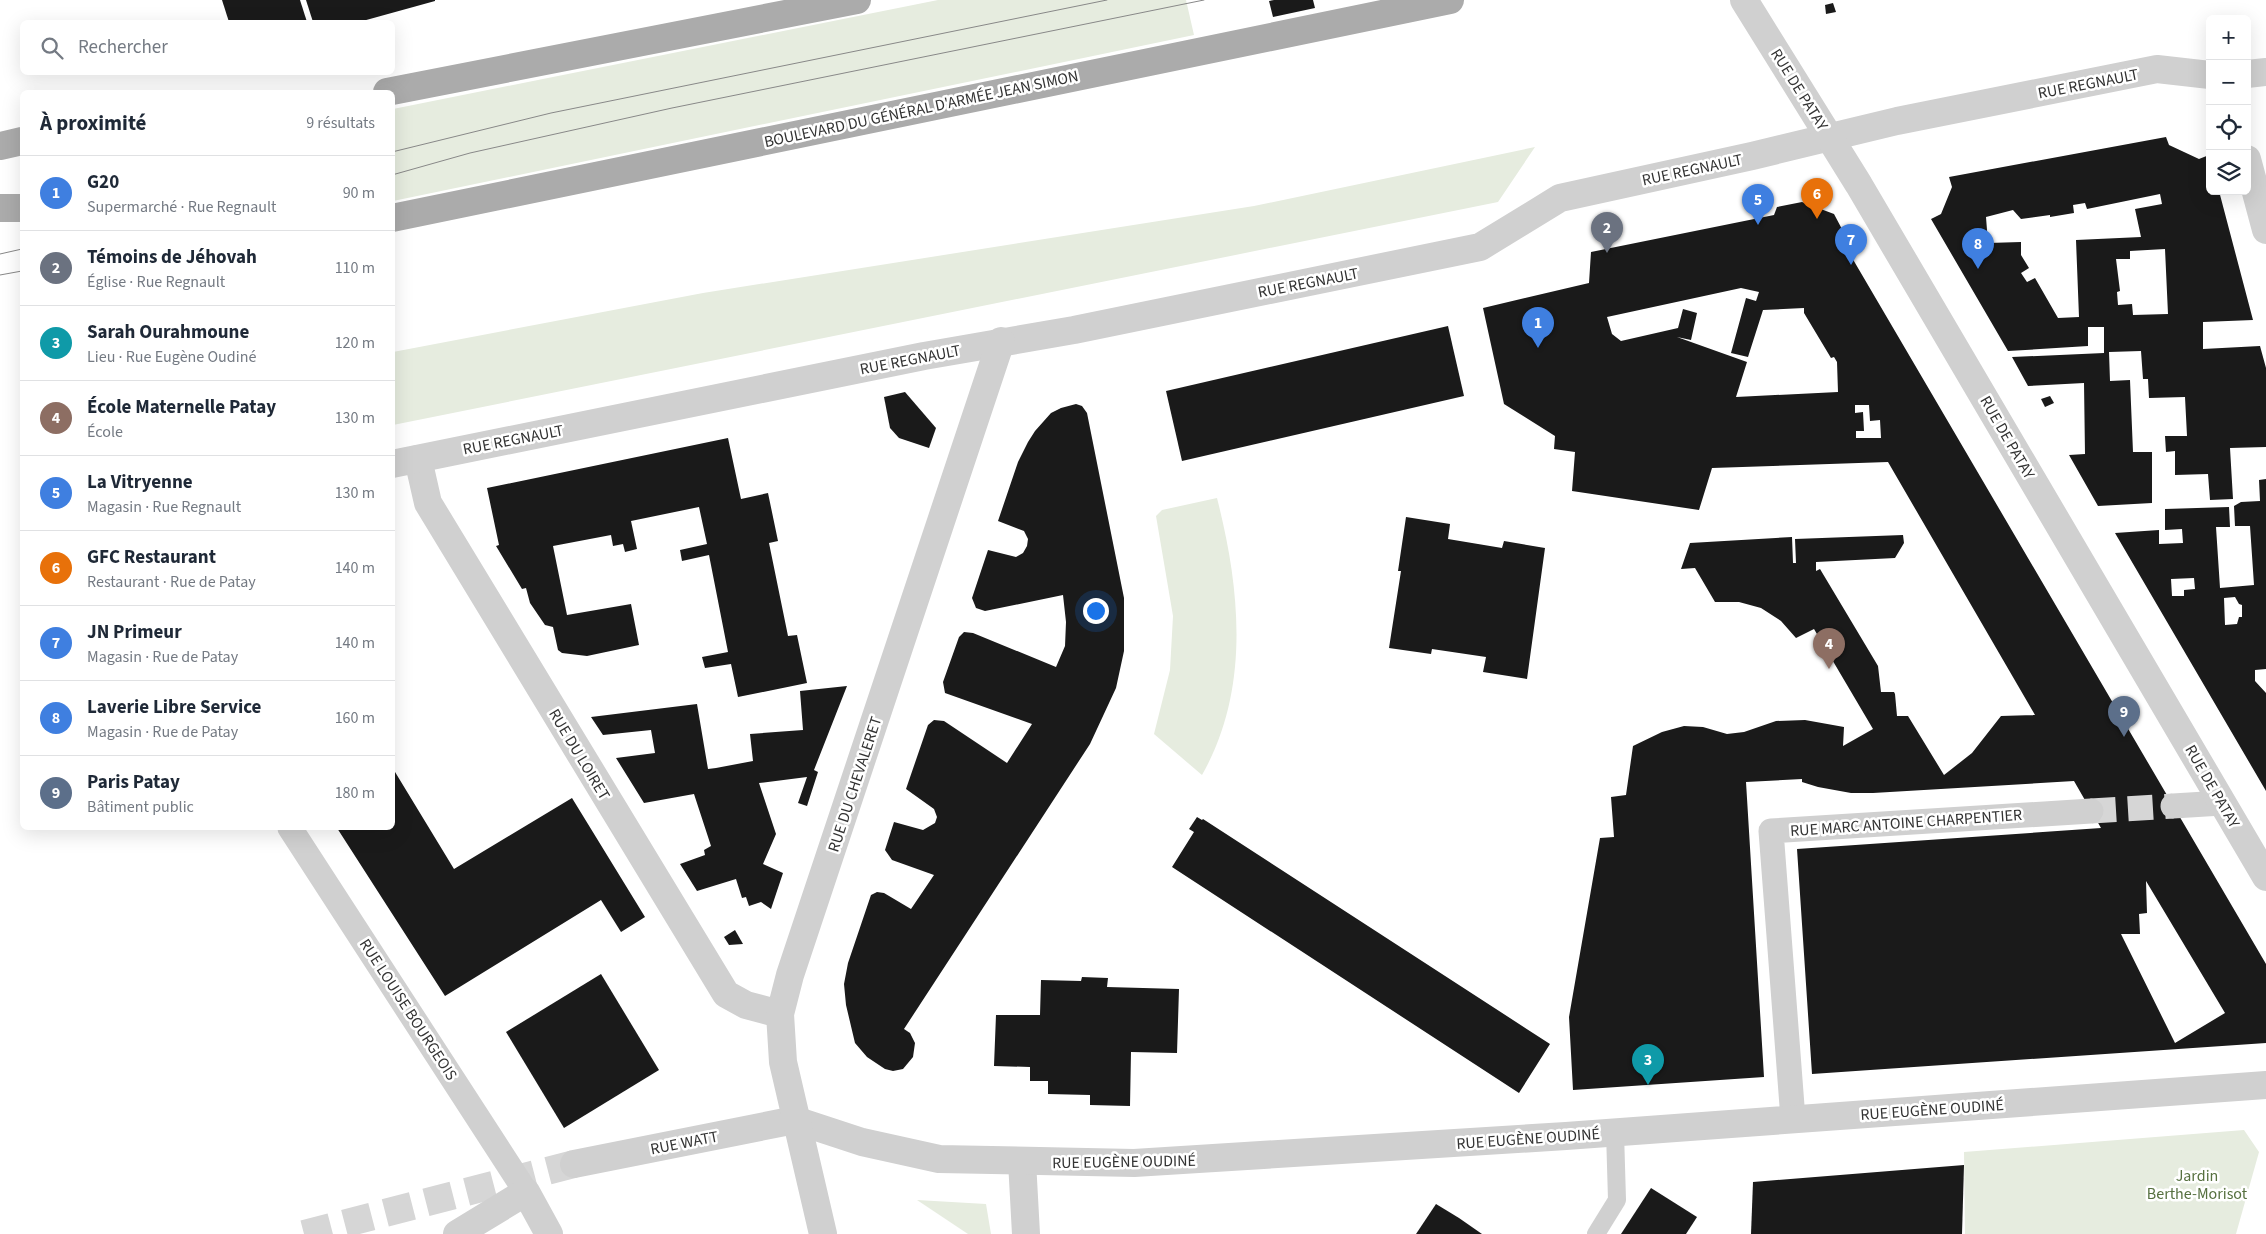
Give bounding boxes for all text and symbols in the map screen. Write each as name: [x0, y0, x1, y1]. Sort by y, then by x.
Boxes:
map controls: [2206, 15, 2251, 195]
button: +: [2206, 15, 2251, 60]
search box: [20, 20, 395, 75]
icon: search: [38, 34, 66, 62]
text: Rechercher: [78, 34, 168, 61]
street label: RUE DE PATAY: [1765, 44, 1833, 135]
button: −: [2206, 60, 2251, 105]
street label: RUE REGNAULT: [2036, 63, 2141, 105]
street label: BOULEVARD DU GÉNÉRAL D'ARMÉE JEAN SIMON: [762, 65, 1080, 153]
button: locate: [2206, 105, 2251, 150]
text: À proximité: [40, 108, 146, 138]
text: 9 résultats: [306, 112, 375, 134]
street label: RUE REGNAULT: [1640, 149, 1745, 191]
button: layers: [2206, 150, 2251, 195]
text: G20: [87, 169, 119, 196]
pin: 6: [1801, 178, 1833, 219]
text: 1: [52, 182, 60, 204]
text: 90 m: [343, 182, 375, 204]
pin: 5: [1742, 184, 1774, 225]
text: Supermarché · Rue Regnault: [87, 196, 276, 218]
pin: 2: [1591, 212, 1623, 253]
pin: 7: [1835, 224, 1867, 265]
pin: 8: [1962, 228, 1994, 269]
text: Témoins de Jéhovah: [87, 244, 257, 271]
text: 2: [52, 257, 60, 279]
text: 110 m: [335, 257, 375, 279]
street label: RUE REGNAULT: [1256, 262, 1361, 304]
text: Église · Rue Regnault: [87, 271, 225, 293]
pin: 1: [1522, 307, 1554, 348]
text: Sarah Ourahmoune: [87, 319, 249, 346]
text: 3: [52, 332, 60, 354]
text: 120 m: [335, 332, 375, 354]
street label: RUE REGNAULT: [858, 339, 963, 381]
text: Lieu · Rue Eugène Oudiné: [87, 346, 256, 368]
street label: RUE DE PATAY: [1974, 392, 2040, 483]
text: École Maternelle Patay: [87, 394, 276, 421]
text: 4: [52, 407, 60, 429]
text: 130 m: [335, 407, 375, 429]
street label: RUE REGNAULT: [461, 419, 566, 461]
text: École: [87, 421, 123, 443]
text: La Vitryenne: [87, 469, 193, 496]
text: 5: [52, 482, 60, 504]
text: 130 m: [335, 482, 375, 504]
text: Magasin · Rue Regnault: [87, 496, 241, 518]
text: GFC Restaurant: [87, 544, 216, 571]
text: 6: [52, 557, 60, 579]
text: 140 m: [335, 557, 375, 579]
text: Restaurant · Rue de Patay: [87, 571, 256, 593]
your location: [1083, 598, 1109, 624]
text: JN Primeur: [87, 619, 182, 646]
pin: 4: [1813, 628, 1845, 669]
text: 7: [52, 632, 60, 654]
text: 140 m: [335, 632, 375, 654]
text: Magasin · Rue de Patay: [87, 646, 238, 668]
text: Laverie Libre Service: [87, 694, 261, 721]
pin: 9: [2108, 696, 2140, 737]
street label: RUE DU LOIRET: [543, 705, 615, 805]
text: 8: [52, 707, 60, 729]
text: 160 m: [335, 707, 375, 729]
street label: RUE DU CHEVALERET: [823, 713, 887, 855]
text: Magasin · Rue de Patay: [87, 721, 238, 743]
street label: RUE DE PATAY: [2179, 741, 2245, 832]
text: Paris Patay: [87, 769, 180, 796]
text: 9: [52, 782, 60, 804]
text: 180 m: [335, 782, 375, 804]
text: Bâtiment public: [87, 796, 194, 818]
street label: RUE MARC ANTOINE CHARPENTIER: [1789, 804, 2023, 842]
street label: RUE LOUISE BOURGEOIS: [354, 934, 462, 1085]
pin: 3: [1632, 1044, 1664, 1085]
street label: RUE EUGÈNE OUDINÉ: [1860, 1094, 2005, 1126]
street label: RUE EUGÈNE OUDINÉ: [1456, 1123, 1601, 1155]
street label: RUE WATT: [648, 1126, 720, 1160]
street label: RUE EUGÈNE OUDINÉ: [1052, 1150, 1196, 1174]
park label: Jardin Berthe-Morisot: [2147, 1165, 2248, 1205]

